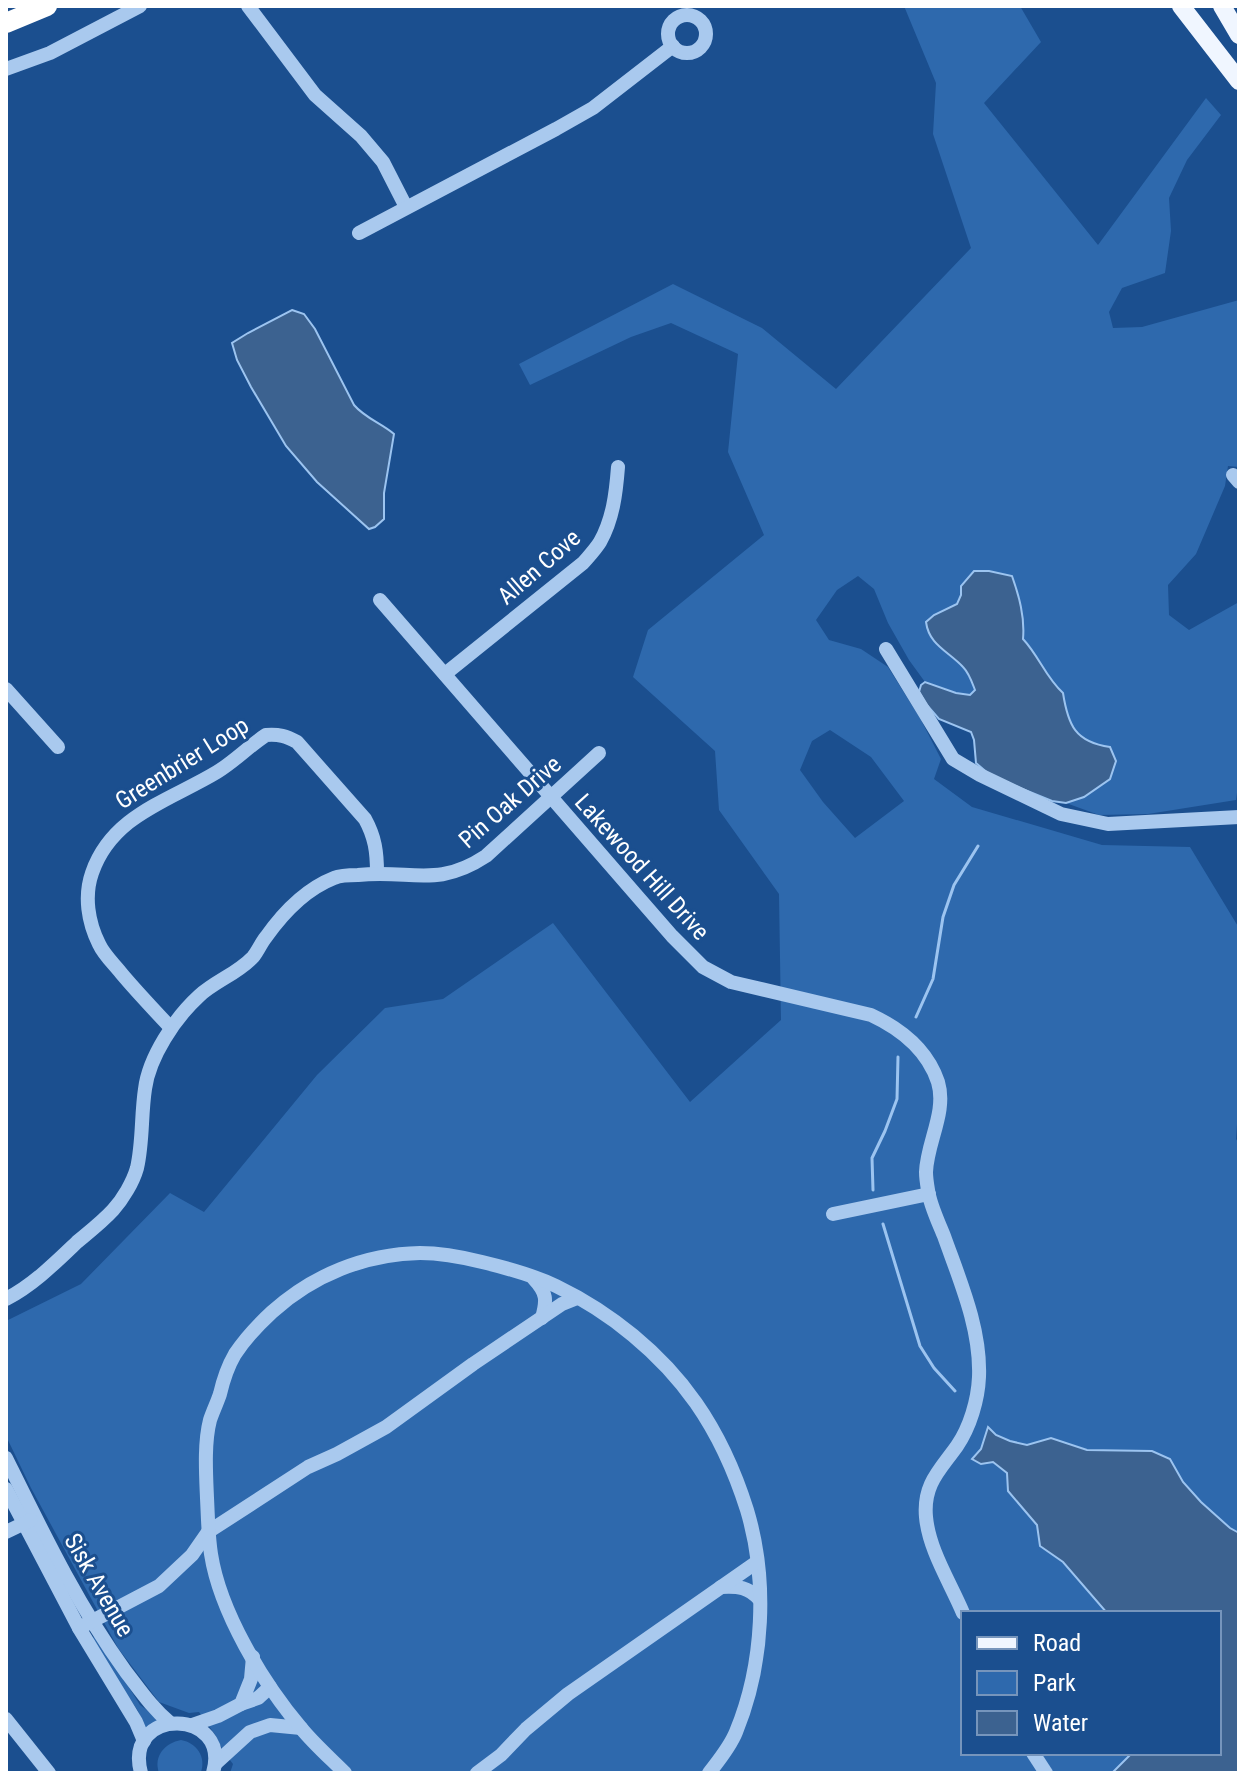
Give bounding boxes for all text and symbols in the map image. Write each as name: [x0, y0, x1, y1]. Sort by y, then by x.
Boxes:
street label: Allen Cove: [492, 524, 586, 610]
street label: Greenbrier Loop: [110, 711, 254, 815]
street label: Pin Oak Drive: [453, 750, 567, 854]
street label: Lakewood Hill Drive: [569, 788, 715, 946]
street label: Sisk Avenue: [58, 1528, 140, 1642]
legend: [961, 1611, 1221, 1755]
text: Road: [1033, 1629, 1081, 1657]
text: Park: [1033, 1669, 1076, 1697]
text: Water: [1033, 1709, 1088, 1737]

